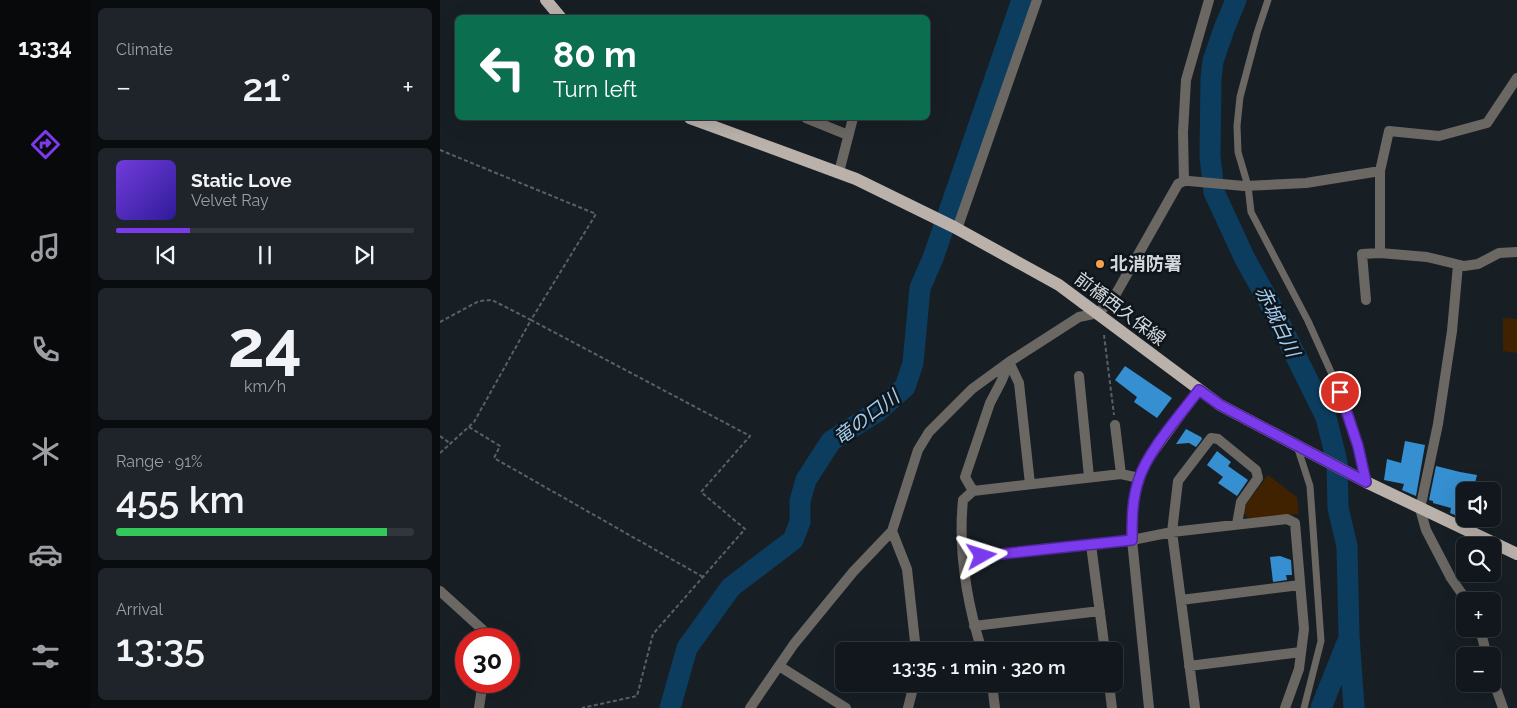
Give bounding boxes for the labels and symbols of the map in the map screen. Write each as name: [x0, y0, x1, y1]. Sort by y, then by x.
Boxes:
place label: 北消防署: [1110, 253, 1182, 274]
marker: 北消防署: [1094, 258, 1106, 270]
street label: 前橋西久保線: [1071, 268, 1170, 349]
water label: 赤城白川: [1251, 282, 1305, 362]
pin: [1319, 371, 1361, 413]
water label: 竜の口川: [829, 384, 905, 449]
position arrow: [955, 529, 1007, 581]
speed limit sign: 30: [455, 628, 520, 693]

